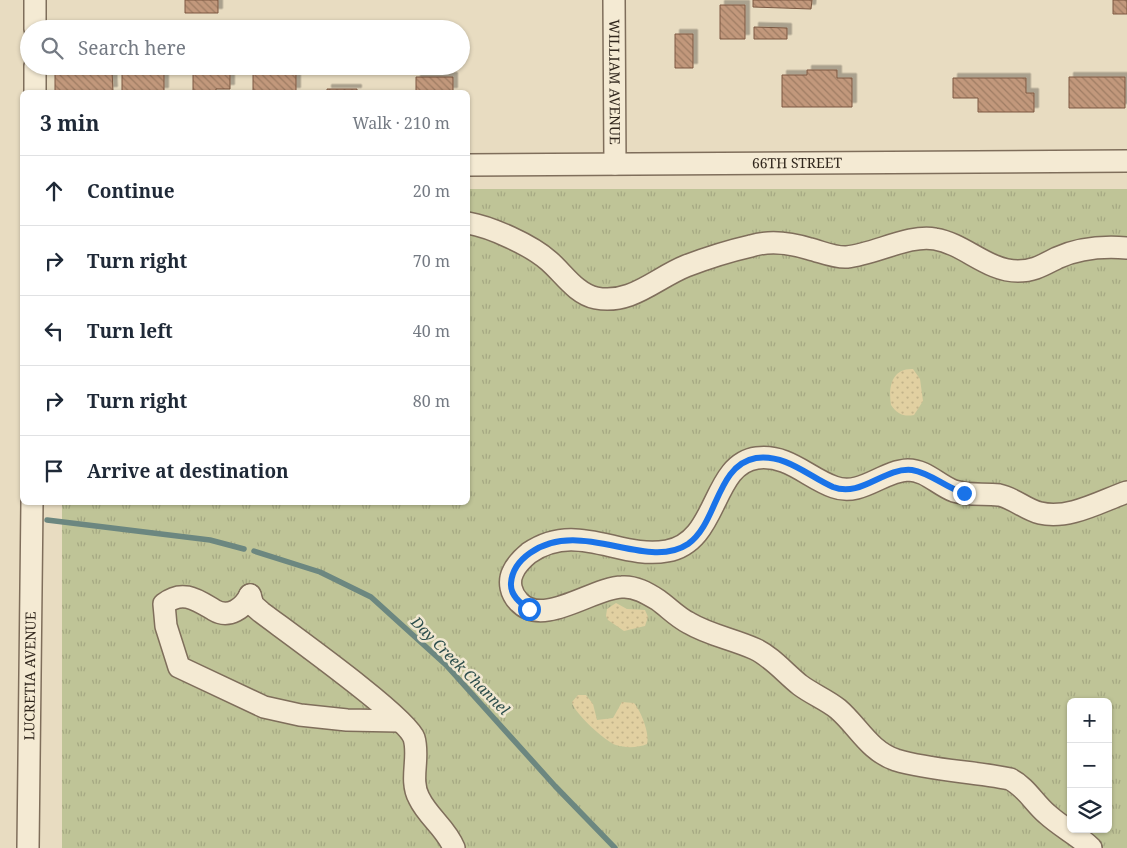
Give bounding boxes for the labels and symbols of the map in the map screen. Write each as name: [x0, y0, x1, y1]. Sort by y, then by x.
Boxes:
street label: WILLIAM AVENUE: [605, 19, 625, 145]
street label: 66TH STREET: [752, 153, 843, 172]
route end: [953, 482, 976, 505]
route start: [518, 598, 541, 621]
street label: LUCRETIA AVENUE: [19, 611, 40, 741]
water label: Day Creek Channel: [406, 611, 515, 719]

